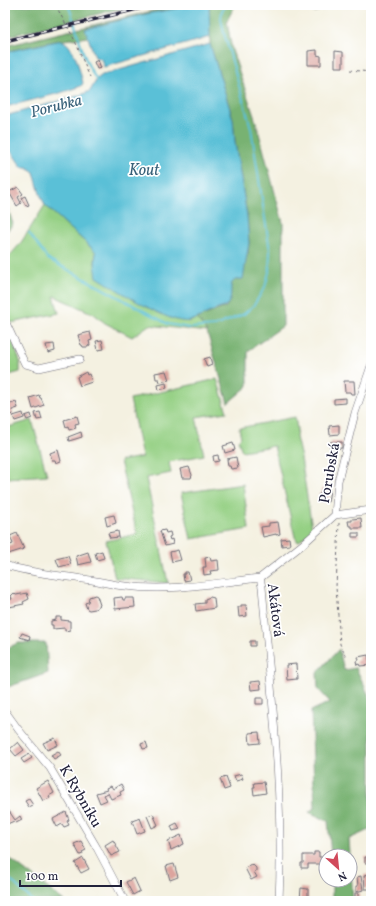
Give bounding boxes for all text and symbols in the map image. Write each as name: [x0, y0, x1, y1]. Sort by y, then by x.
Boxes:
water label: Porubka: [28, 90, 85, 124]
water label: Kout: [129, 160, 160, 182]
street label: Porubská: [315, 441, 346, 505]
street label: Akátová: [261, 582, 288, 638]
street label: K Rybníku: [53, 762, 106, 832]
north arrow: [318, 848, 358, 888]
scale bar: [20, 862, 121, 888]
text: N: [335, 867, 349, 884]
text: 100 m: [26, 869, 59, 885]

